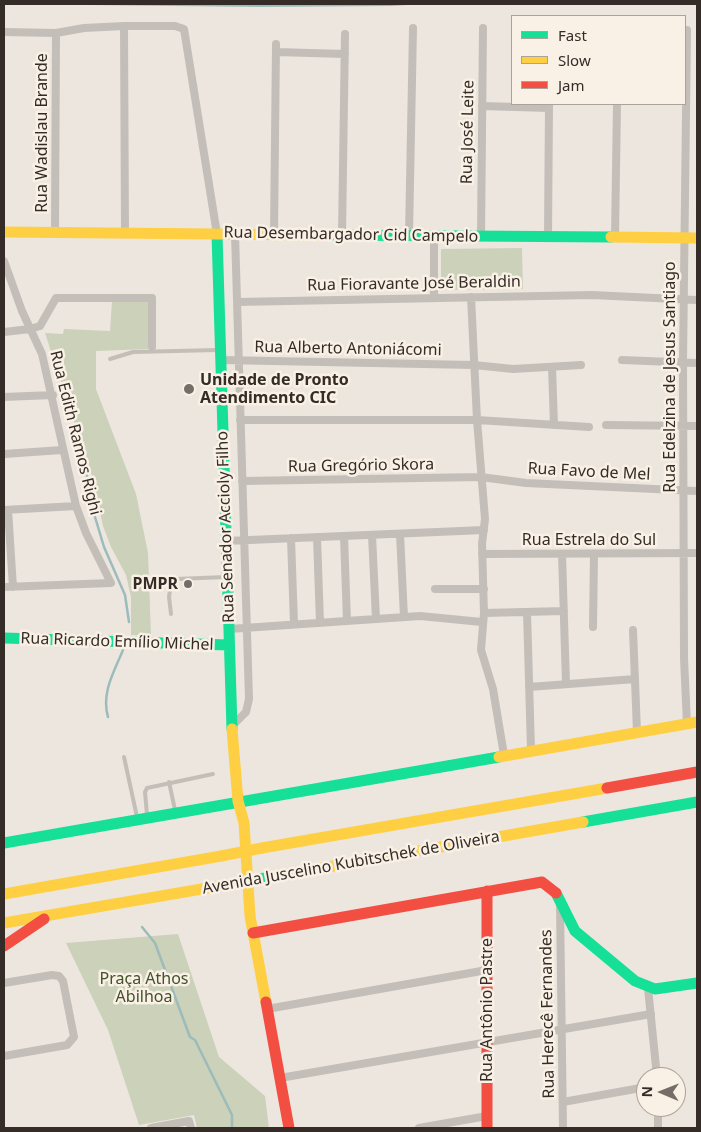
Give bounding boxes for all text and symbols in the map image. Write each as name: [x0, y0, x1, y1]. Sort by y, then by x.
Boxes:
legend: [511, 15, 686, 105]
text: Fast: [558, 25, 587, 45]
text: Slow: [558, 50, 591, 70]
street label: Rua Wadislau Brande: [32, 53, 52, 213]
text: Jam: [558, 75, 585, 95]
street label: Rua José Leite: [457, 80, 479, 184]
street label: Rua Desembargador Cid Campelo: [224, 223, 478, 247]
street label: Rua Edelzina de Jesus Santiago: [660, 261, 680, 493]
street label: Rua Fioravante José Beraldin: [307, 273, 521, 295]
street label: Rua Alberto Antoniácomi: [254, 338, 442, 360]
street label: Rua Edith Ramos Righi: [45, 349, 105, 517]
place label: Unidade de Pronto Atendimento CIC: [200, 370, 349, 408]
marker: Unidade de Pronto Atendimento CIC: [182, 382, 196, 396]
street label: Rua Senador Accioly Filho: [213, 431, 239, 623]
street label: Rua Gregório Skora: [288, 455, 434, 477]
street label: Rua Favo de Mel: [527, 459, 651, 485]
street label: Rua Estrela do Sul: [522, 530, 656, 550]
place label: PMPR: [133, 574, 178, 594]
marker: PMPR: [182, 578, 194, 590]
street label: Rua Ricardo Emílio Michel: [20, 629, 214, 655]
street label: Avenida Juscelino Kubitschek de Oliveira: [201, 827, 501, 899]
street label: Rua Herecê Fernandes: [537, 929, 559, 1099]
street label: Rua Antônio Pastre: [477, 938, 497, 1082]
park label: Praça Athos Abilhoa: [100, 969, 188, 1007]
north arrow: [636, 1067, 686, 1117]
text: N: [637, 1086, 656, 1098]

